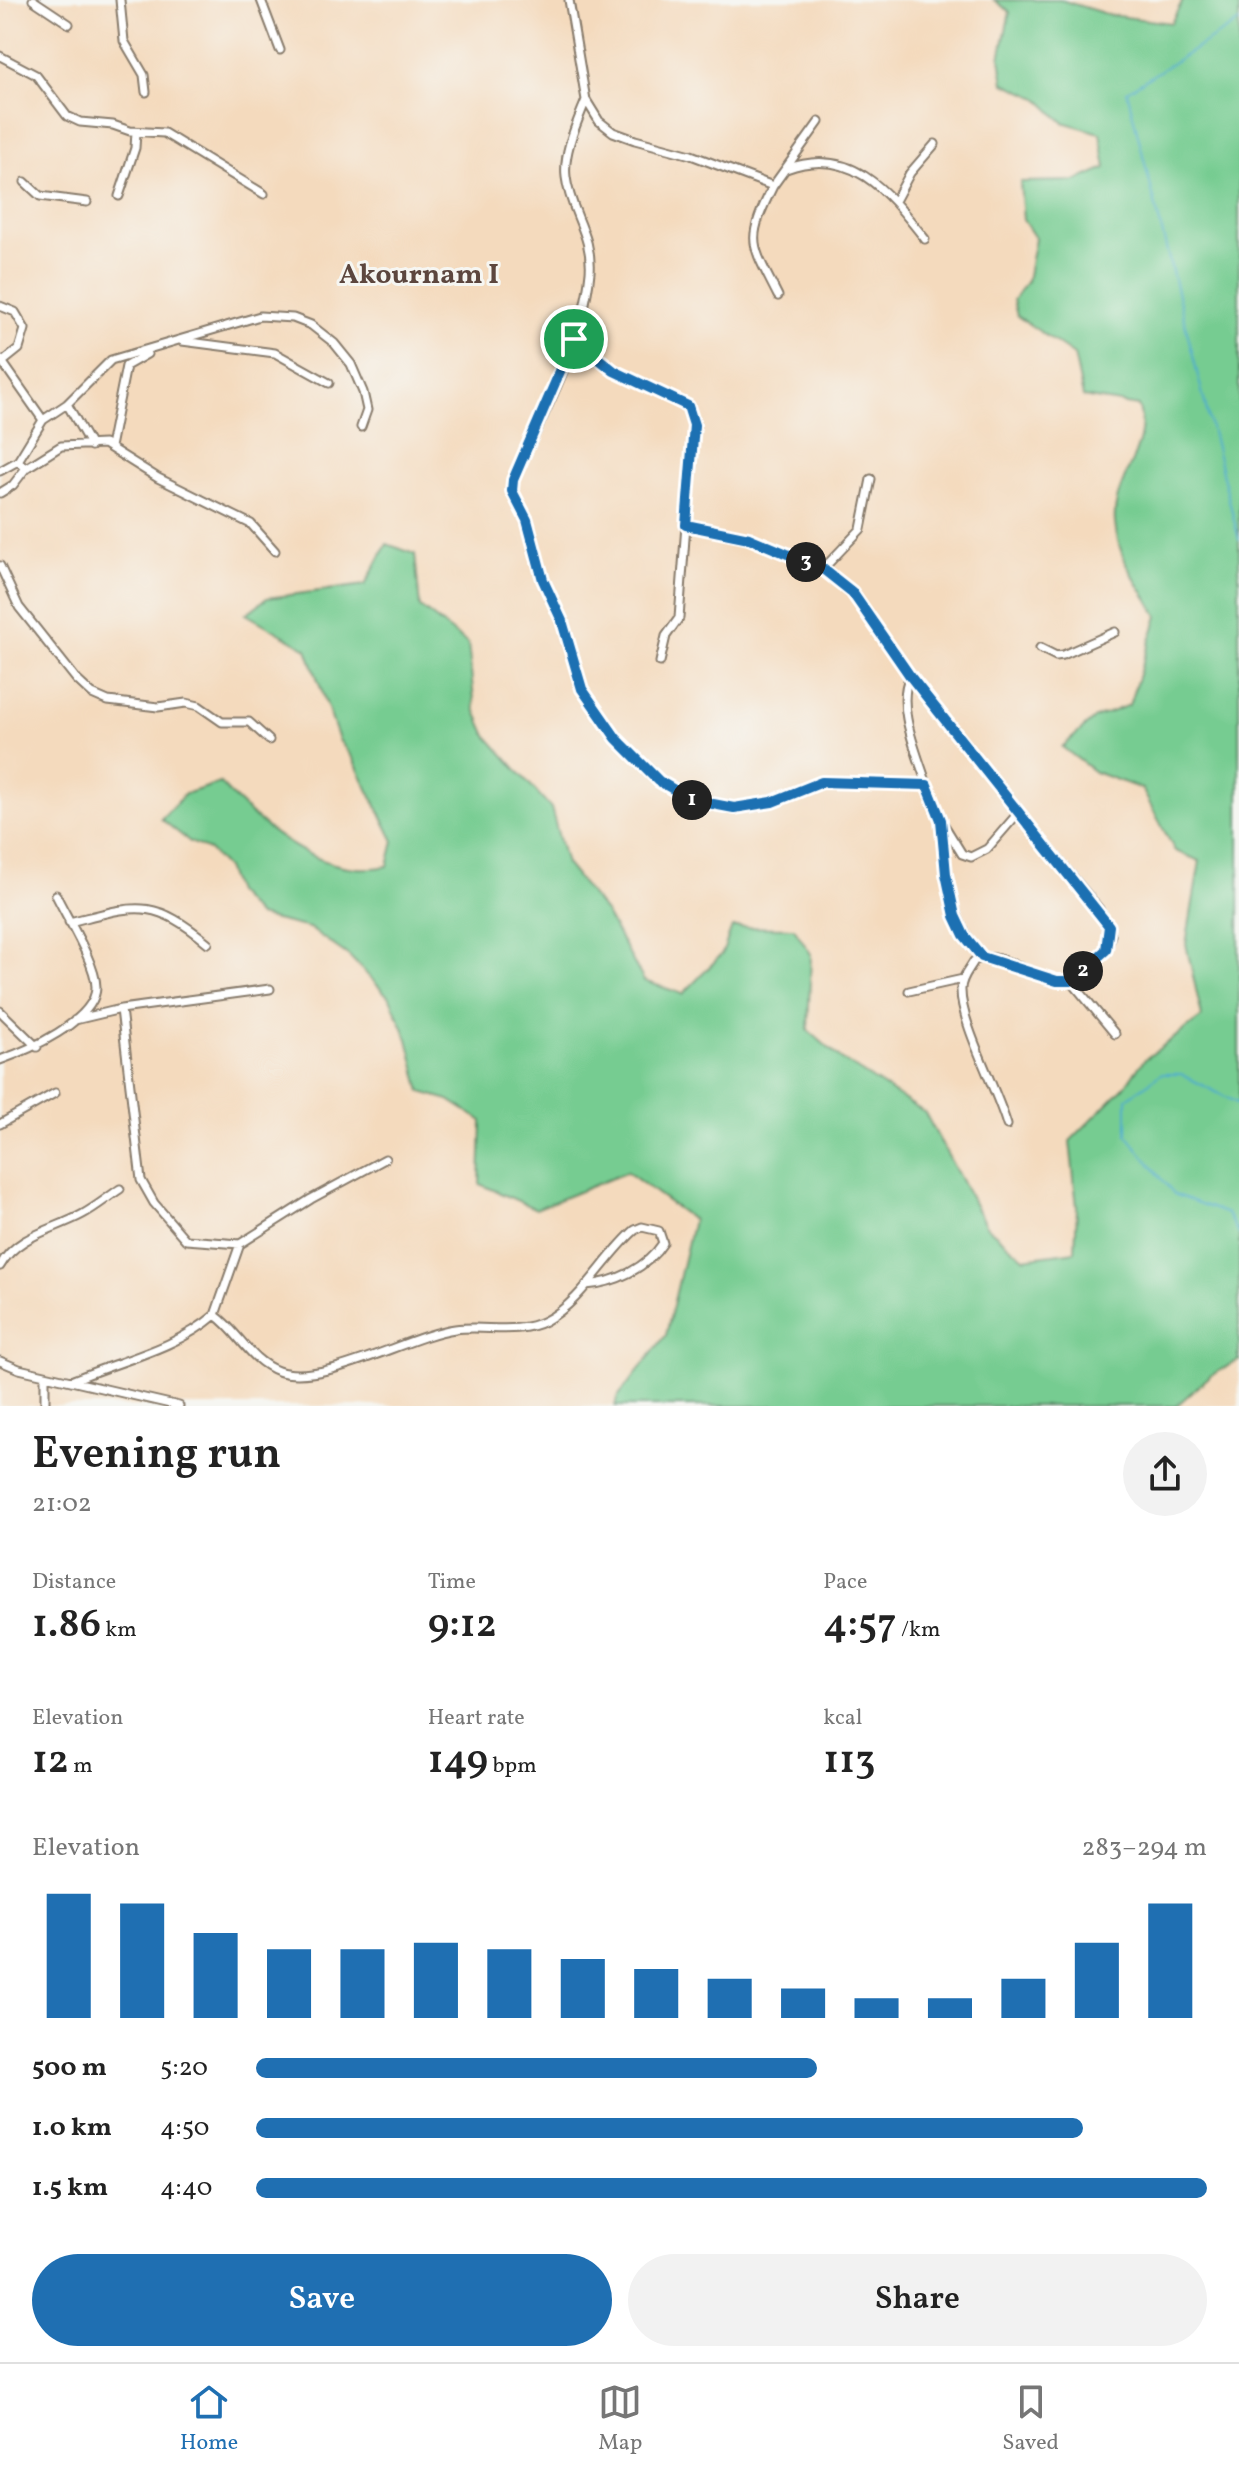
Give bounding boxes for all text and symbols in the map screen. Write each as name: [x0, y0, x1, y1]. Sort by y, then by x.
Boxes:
district label: Akournam I: [339, 256, 499, 295]
pin: [540, 305, 608, 373]
icon: arrive: [552, 317, 596, 361]
pin: 3: [786, 542, 826, 582]
text: 3: [800, 546, 812, 577]
pin: 1: [672, 780, 712, 820]
text: 1: [688, 784, 696, 815]
pin: 2: [1063, 951, 1103, 991]
text: 2: [1077, 955, 1089, 986]
text: Evening run: [32, 1425, 281, 1486]
button: share: [1123, 1432, 1207, 1516]
text: 21:02: [32, 1486, 92, 1522]
text: Distance: [32, 1567, 116, 1598]
text: Time: [428, 1567, 476, 1598]
text: Pace: [823, 1567, 867, 1598]
text: 1.86: [32, 1598, 101, 1654]
text: 9:12: [428, 1598, 497, 1654]
text: 4:57: [823, 1598, 897, 1654]
text: km: [101, 1615, 137, 1646]
text: /km: [897, 1615, 940, 1646]
text: Elevation: [32, 1703, 123, 1734]
text: Heart rate: [428, 1703, 525, 1734]
text: kcal: [823, 1703, 862, 1734]
text: 12: [32, 1734, 69, 1790]
text: 149: [428, 1734, 488, 1790]
text: 113: [823, 1734, 875, 1790]
text: m: [69, 1751, 93, 1782]
text: bpm: [488, 1751, 537, 1782]
text: Elevation: [32, 1830, 140, 1866]
text: 283–294 m: [1081, 1830, 1207, 1866]
text: 500 m: [32, 2050, 107, 2086]
text: 5:20: [160, 2050, 208, 2086]
text: 1.0 km: [32, 2110, 112, 2146]
text: 4:50: [160, 2110, 209, 2146]
text: 1.5 km: [32, 2170, 108, 2206]
text: 4:40: [160, 2170, 212, 2206]
button: Save: [32, 2254, 612, 2346]
button: Share: [628, 2254, 1207, 2346]
tab: Home: [180, 2380, 238, 2459]
tab: Map: [598, 2380, 642, 2459]
tab: Saved: [1002, 2380, 1059, 2459]

